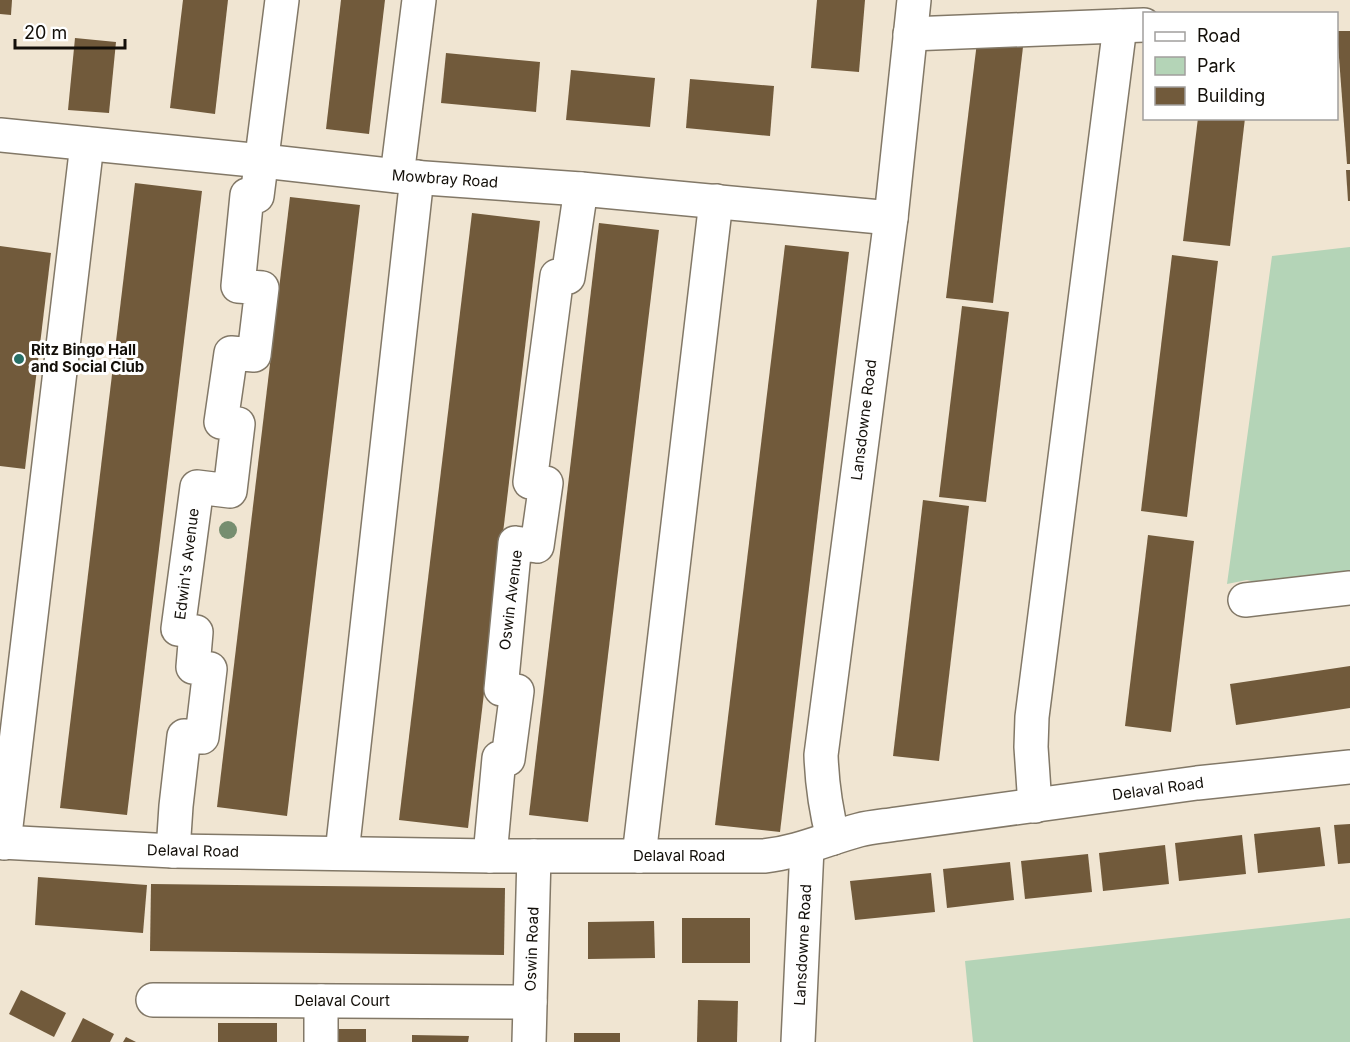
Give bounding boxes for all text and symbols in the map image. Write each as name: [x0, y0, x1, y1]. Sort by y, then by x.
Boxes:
scale bar: [15, 12, 124, 50]
legend: [1143, 12, 1338, 120]
text: 20 m: [24, 22, 67, 43]
text: Road: [1197, 25, 1240, 46]
text: Park: [1197, 55, 1236, 76]
text: Building: [1197, 85, 1265, 106]
street label: Mowbray Road: [391, 165, 499, 192]
place label: Ritz Bingo Hall and Social Club: [31, 340, 144, 376]
marker: Ritz Bingo Hall and Social Club: [12, 352, 26, 366]
street label: Lansdowne Road: [847, 358, 880, 482]
street label: Edwin's Avenue: [170, 507, 203, 621]
street label: Oswin Avenue: [495, 549, 526, 651]
street label: Delaval Road: [1111, 773, 1205, 804]
street label: Delaval Road: [147, 840, 239, 861]
street label: Delaval Road: [633, 846, 725, 865]
street label: Lansdowne Road: [790, 884, 815, 1006]
street label: Oswin Road: [521, 906, 542, 992]
street label: Delaval Court: [294, 991, 390, 1010]

